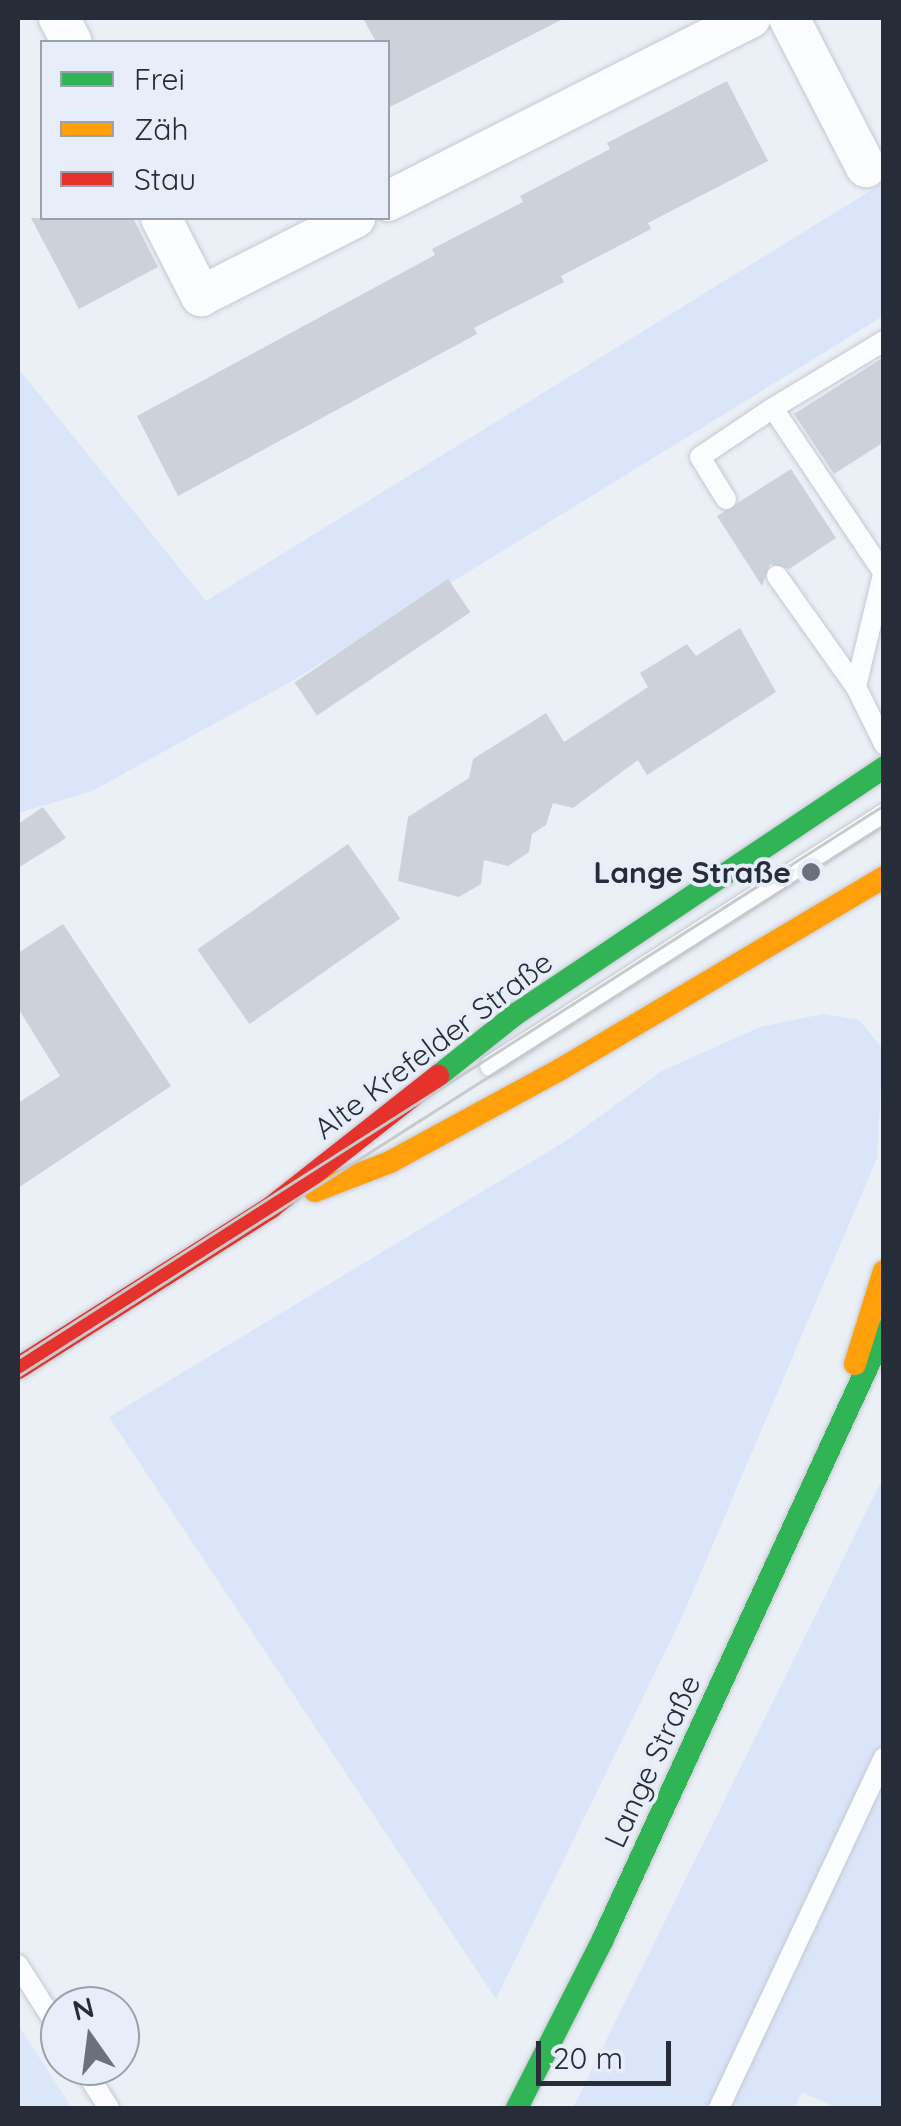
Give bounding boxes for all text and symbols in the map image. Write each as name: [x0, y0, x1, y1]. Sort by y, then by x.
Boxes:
legend: [40, 40, 390, 220]
text: Frei: [134, 60, 185, 98]
text: Zäh: [134, 110, 189, 148]
text: Stau: [134, 160, 196, 198]
place label: Lange Straße: [593, 854, 791, 890]
marker: Lange Straße: [800, 861, 822, 883]
street label: Alte Krefelder Straße: [307, 944, 559, 1146]
street label: Lange Straße: [596, 1669, 708, 1853]
north arrow: [40, 1986, 140, 2086]
text: N: [69, 1989, 97, 2028]
scale bar: [541, 2021, 676, 2083]
text: 20 m: [553, 2039, 623, 2077]

